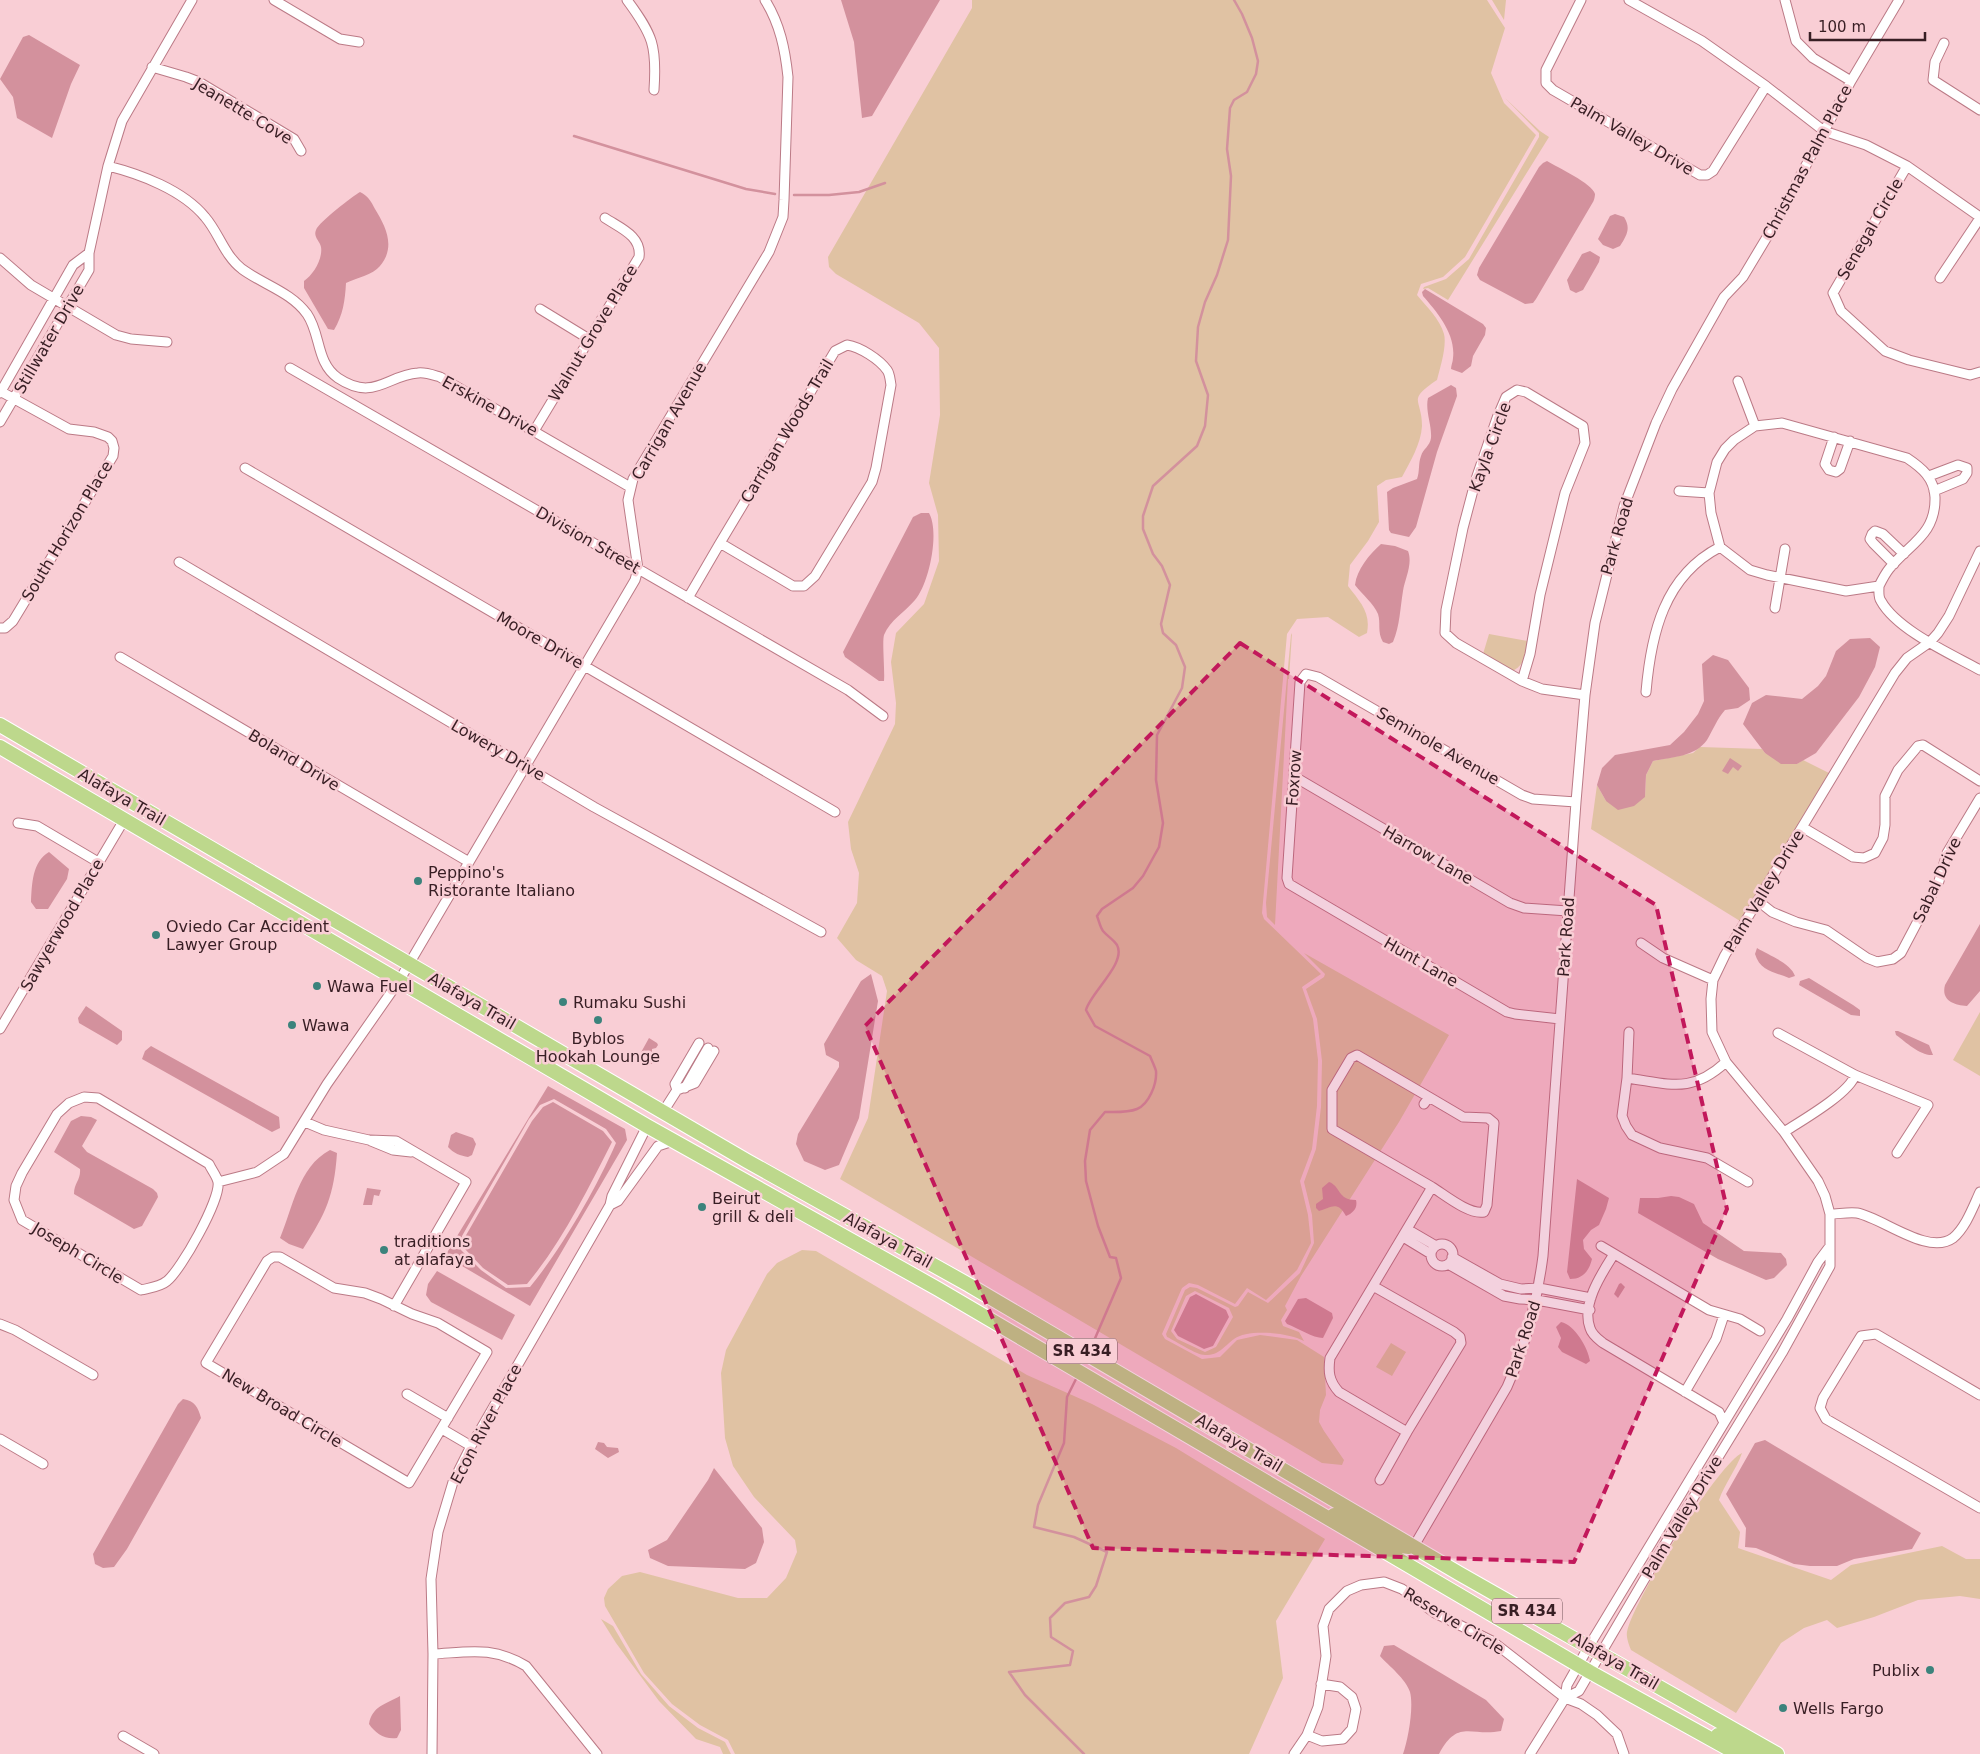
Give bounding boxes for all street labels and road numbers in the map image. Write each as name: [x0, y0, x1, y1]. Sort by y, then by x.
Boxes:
street label: Jeanette Cove: [189, 73, 296, 148]
street label: Christmas Palm Place: [1758, 82, 1856, 242]
street label: Palm Valley Drive: [1567, 93, 1697, 179]
street label: Senegal Circle: [1833, 175, 1907, 283]
street label: Walnut Grove Place: [545, 261, 641, 405]
street label: Stillwater Drive: [10, 281, 88, 397]
street label: Carrigan Woods Trail: [737, 356, 837, 506]
street label: Carrigan Avenue: [628, 359, 710, 483]
street label: Erskine Drive: [439, 372, 541, 440]
street label: Kayla Circle: [1465, 400, 1515, 494]
street label: South Horizon Place: [18, 457, 116, 605]
street label: Park Road: [1597, 495, 1637, 577]
street label: Division Street: [533, 502, 643, 578]
street label: Moore Drive: [493, 607, 587, 673]
street label: Seminole Avenue: [1373, 703, 1503, 789]
street label: Lowery Drive: [448, 715, 548, 785]
street label: Boland Drive: [245, 725, 343, 795]
street label: Foxrow: [1283, 749, 1305, 807]
street label: Alafaya Trail: [75, 764, 169, 830]
street label: Harrow Lane: [1380, 822, 1476, 888]
street label: Palm Valley Drive: [1720, 826, 1808, 956]
street label: Sabal Drive: [1909, 834, 1965, 926]
street label: Sawyerwood Place: [16, 856, 108, 994]
street label: Park Road: [1554, 897, 1578, 977]
street label: Hunt Lane: [1381, 933, 1461, 991]
street label: Alafaya Trail: [425, 968, 519, 1034]
street label: Alafaya Trail: [841, 1208, 935, 1272]
street label: Joseph Circle: [28, 1218, 127, 1288]
street label: Park Road: [1502, 1298, 1544, 1380]
road number: SR 434: [1047, 1338, 1117, 1364]
street label: Econ River Place: [446, 1361, 526, 1487]
street label: New Broad Circle: [218, 1365, 346, 1451]
street label: Alafaya Trail: [1192, 1410, 1286, 1476]
street label: Palm Valley Drive: [1638, 1452, 1726, 1582]
street label: Reserve Circle: [1400, 1583, 1508, 1659]
road number: SR 434: [1492, 1598, 1562, 1624]
street label: Alafaya Trail: [1568, 1628, 1662, 1694]

